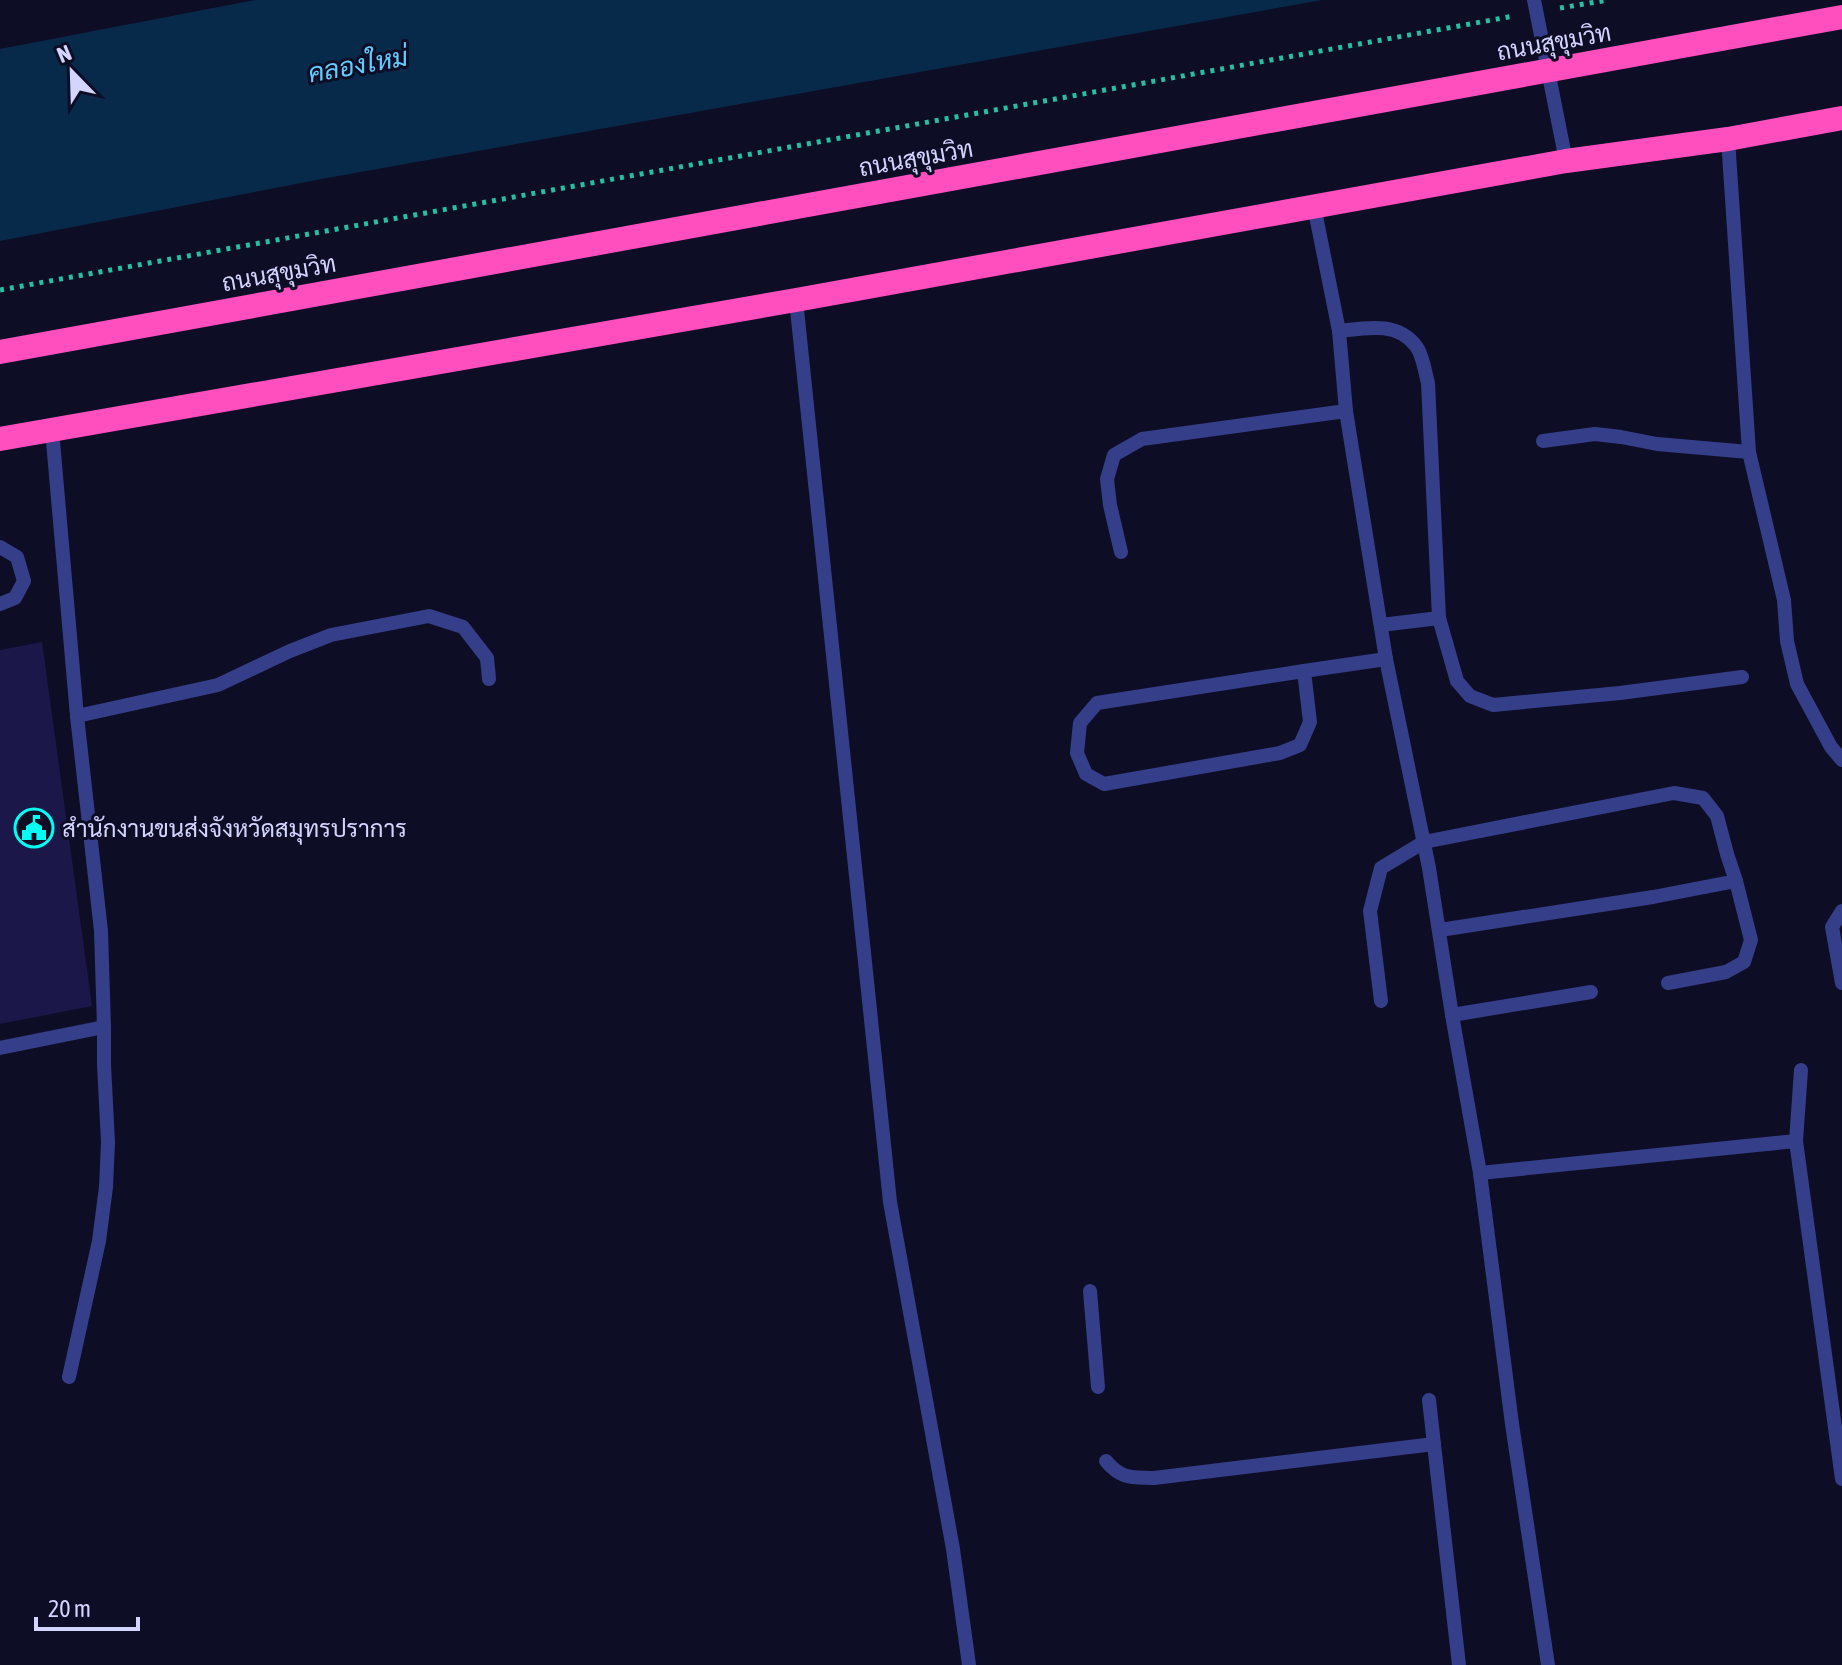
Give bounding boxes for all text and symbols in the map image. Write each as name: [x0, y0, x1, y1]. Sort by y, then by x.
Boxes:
street label: ถนนสุขุมวิท: [1495, 19, 1614, 68]
north arrow: [32, 32, 112, 112]
text: N: [53, 39, 75, 68]
water label: คลองใหม่: [306, 40, 412, 88]
street label: ถนนสุขุมวิท: [857, 135, 976, 184]
street label: ถนนสุขุมวิท: [220, 250, 339, 299]
public building icon: สำนักงานขนส่งจังหวัดสมุทรปราการ: [13, 807, 55, 849]
place label: สำนักงานขนส่งจังหวัดสมุทรปราการ: [62, 815, 407, 845]
scale bar: [36, 1581, 138, 1631]
text: 20 m: [48, 1595, 91, 1622]

